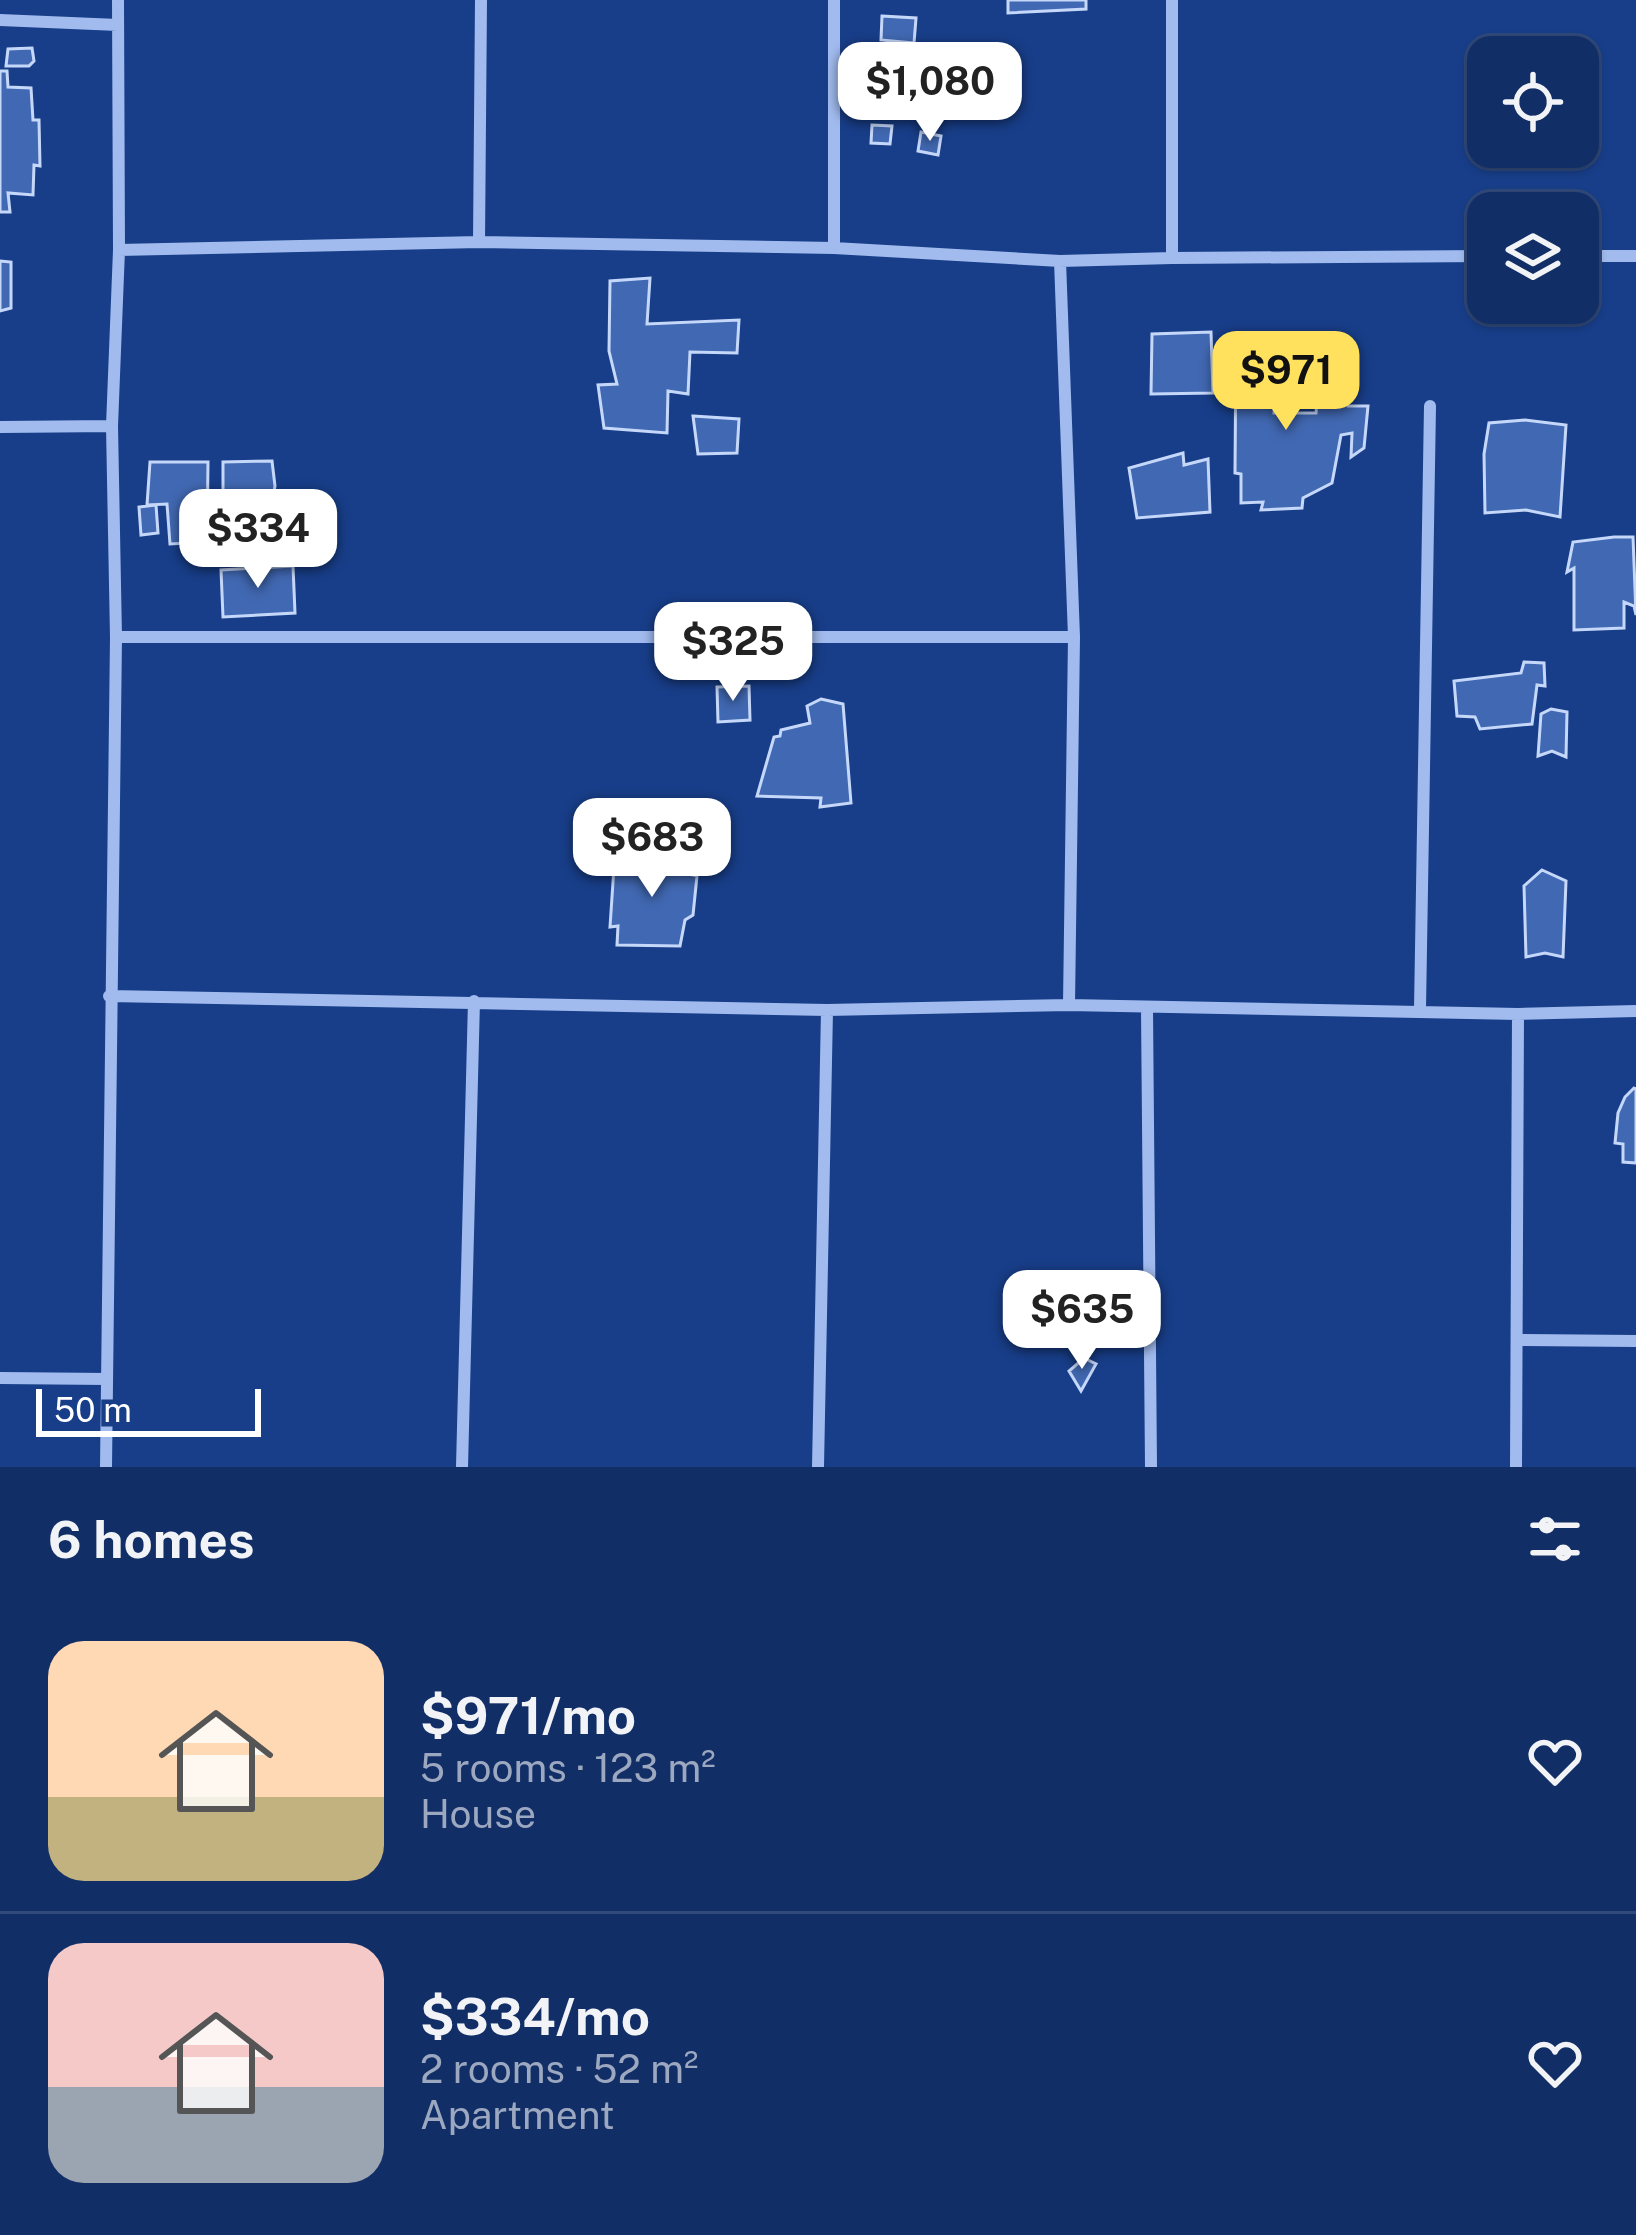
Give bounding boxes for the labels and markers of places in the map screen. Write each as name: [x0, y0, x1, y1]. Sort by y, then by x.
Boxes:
pin: $1,080: [832, 42, 1028, 144]
pin: $971: [1215, 331, 1357, 433]
pin: $334: [187, 489, 329, 591]
pin: $325: [662, 602, 804, 704]
pin: $683: [581, 798, 723, 900]
pin: $635: [1011, 1270, 1153, 1372]

